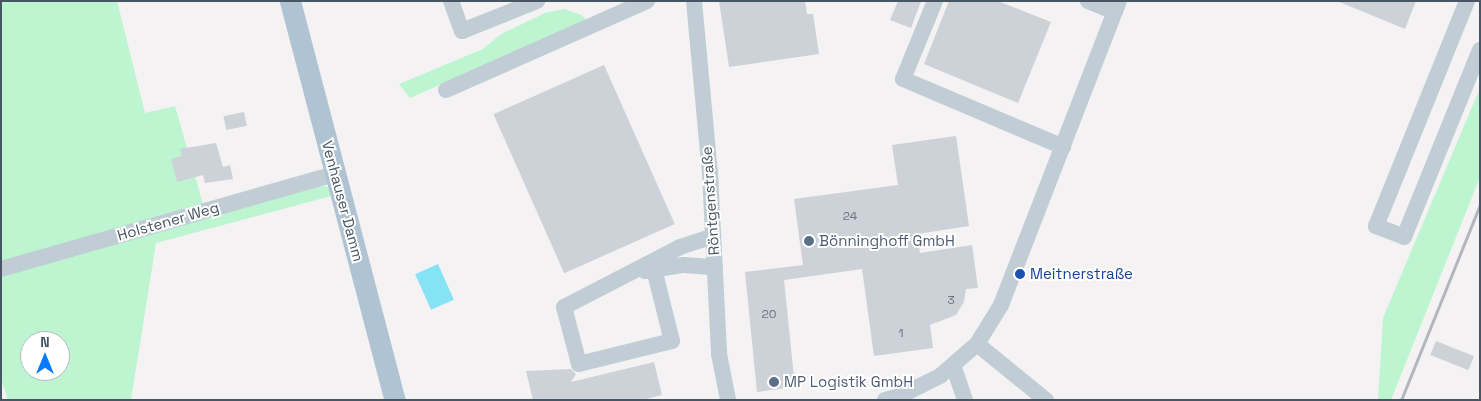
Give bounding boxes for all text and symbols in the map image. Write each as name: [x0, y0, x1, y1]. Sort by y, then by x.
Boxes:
street label: Venhauser Damm: [318, 139, 368, 263]
street label: Röntgenstraße: [697, 146, 723, 256]
street label: Holstener Weg: [115, 198, 221, 244]
house number: 24: [843, 210, 857, 224]
place label: Bönninghoff GmbH: [819, 232, 955, 250]
marker: Bönninghoff GmbH: [803, 235, 815, 247]
place label: Meitnerstraße: [1030, 265, 1133, 283]
marker: Meitnerstraße: [1014, 268, 1026, 280]
house number: 3: [947, 294, 955, 308]
house number: 20: [762, 308, 776, 322]
house number: 1: [898, 327, 904, 341]
north arrow: [20, 331, 70, 381]
text: N: [40, 333, 50, 351]
place label: MP Logistik GmbH: [784, 373, 913, 391]
marker: MP Logistik GmbH: [768, 376, 780, 388]

